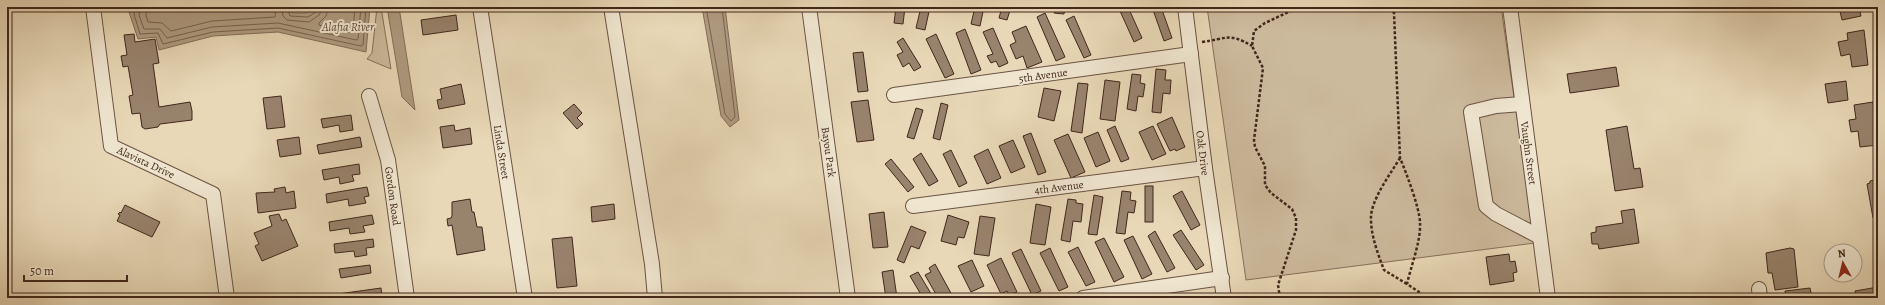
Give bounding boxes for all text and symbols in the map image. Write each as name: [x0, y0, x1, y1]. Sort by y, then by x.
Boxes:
water label: Alafia River: [321, 19, 375, 35]
street label: 5th Avenue: [1018, 65, 1069, 86]
street label: Vaughn Street: [1517, 120, 1540, 186]
street label: Linda Street: [490, 124, 513, 181]
street label: Bayou Park: [818, 126, 840, 179]
street label: Oak Drive: [1192, 130, 1213, 176]
street label: Alavista Drive: [114, 142, 177, 182]
street label: Gordon Road: [381, 166, 404, 227]
street label: 4th Avenue: [1034, 177, 1085, 198]
north arrow: [1823, 243, 1863, 283]
text: N: [1837, 246, 1847, 262]
scale bar: [24, 257, 127, 283]
text: 50 m: [30, 263, 54, 279]

